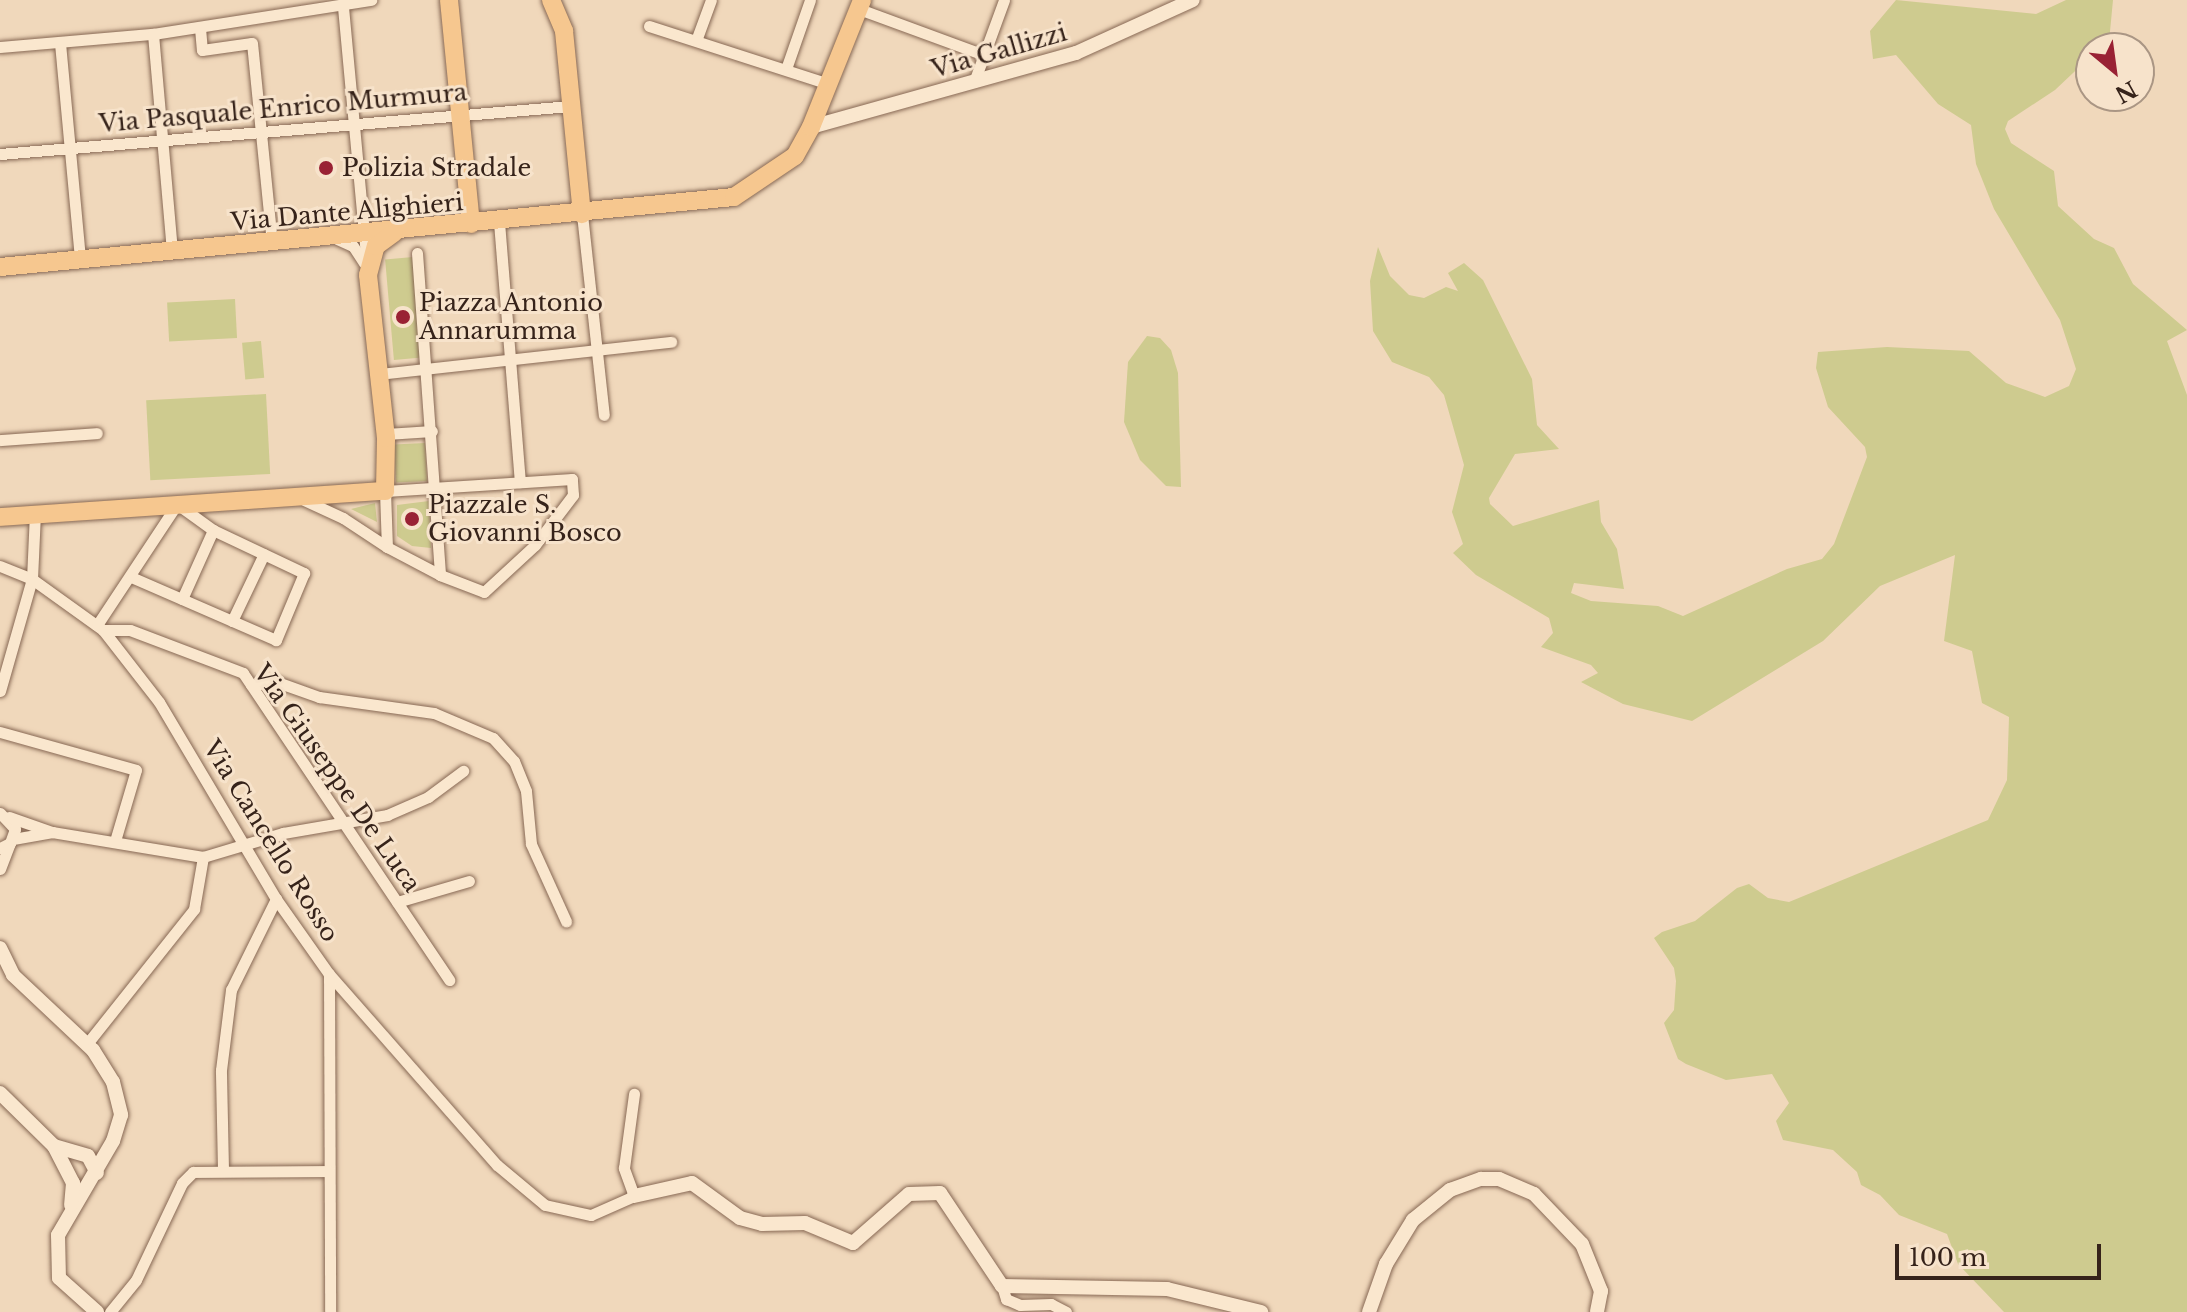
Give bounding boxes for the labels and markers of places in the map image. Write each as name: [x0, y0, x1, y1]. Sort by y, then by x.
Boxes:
place label: Polizia Stradale: [342, 154, 531, 182]
marker: Polizia Stradale: [317, 159, 335, 177]
place label: Piazza Antonio Annarumma: [419, 289, 604, 345]
marker: Piazza Antonio Annarumma: [394, 308, 412, 326]
place label: Piazzale S. Giovanni Bosco: [428, 491, 622, 547]
marker: Piazzale S. Giovanni Bosco: [403, 510, 421, 528]

